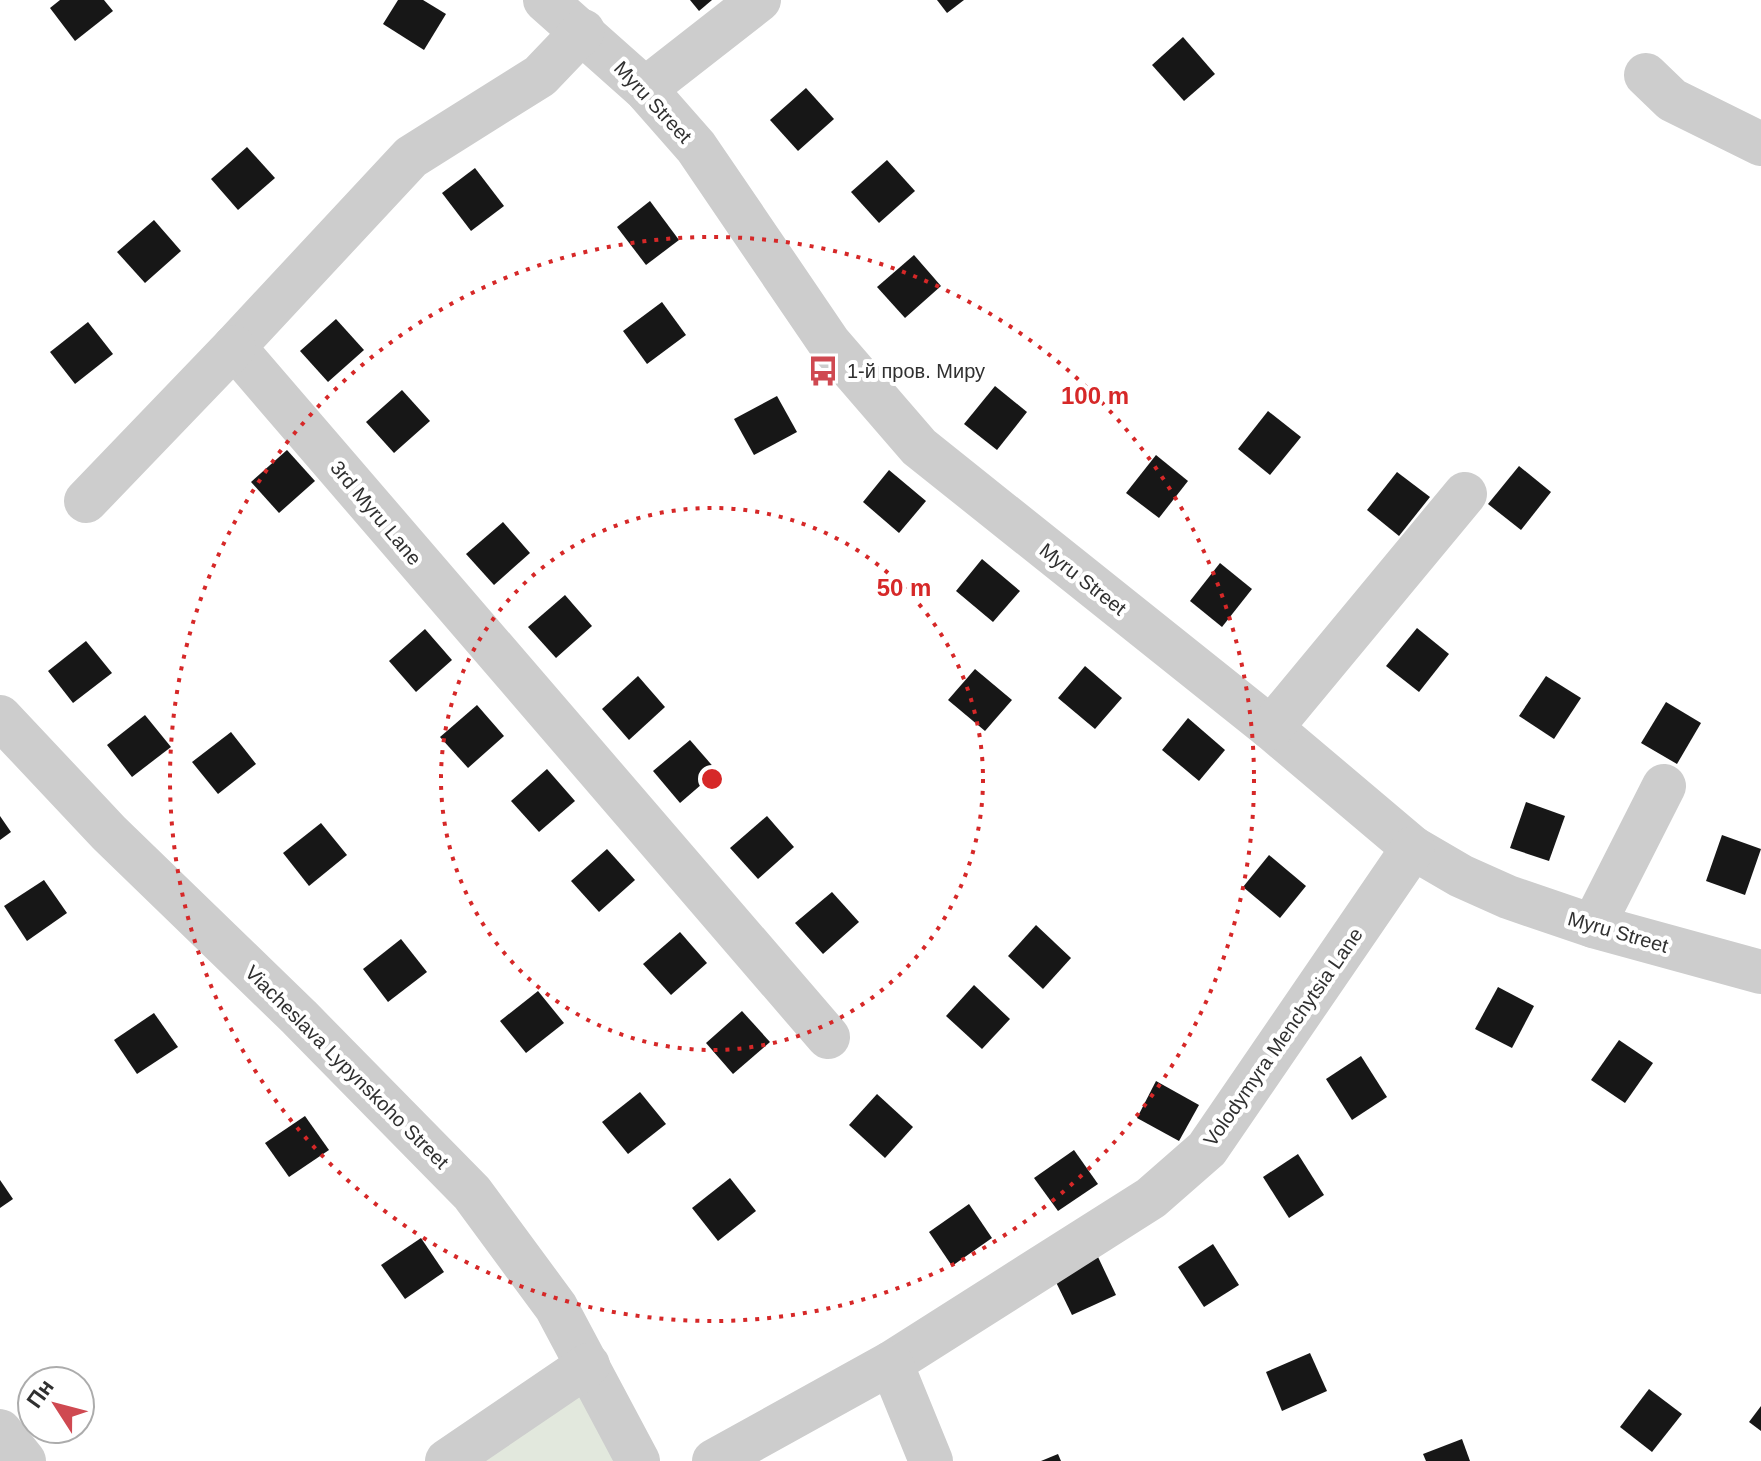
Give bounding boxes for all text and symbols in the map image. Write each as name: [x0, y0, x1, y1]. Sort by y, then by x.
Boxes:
street label: Myru Street: [610, 57, 697, 148]
bus stop icon: 1-й пров. Миру: [806, 354, 840, 388]
place label: 1-й пров. Миру: [847, 360, 985, 382]
text: 100 m: [1061, 382, 1129, 409]
street label: 3rd Myru Lane: [326, 457, 426, 569]
street label: Myru Street: [1036, 539, 1131, 620]
text: 50 m: [877, 574, 931, 601]
centre of rings: [698, 765, 726, 793]
street label: Myru Street: [1565, 907, 1671, 957]
street label: Volodymyra Menchytsia Lane: [1199, 924, 1367, 1150]
street label: Viacheslava Lypynskoho Street: [241, 961, 453, 1173]
north arrow: [16, 1365, 96, 1445]
text: Пн: [22, 1374, 59, 1413]

